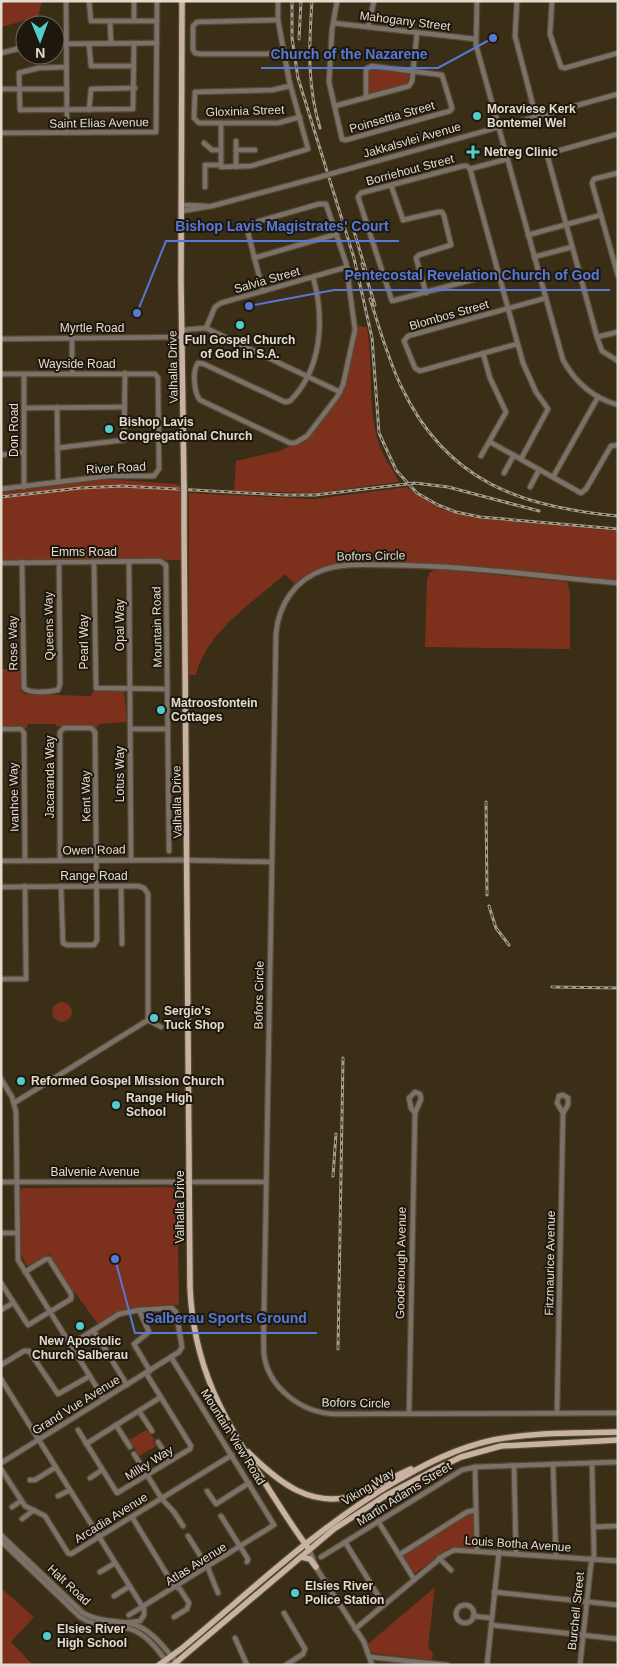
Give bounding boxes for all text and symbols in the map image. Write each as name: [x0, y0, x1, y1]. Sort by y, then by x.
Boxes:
street label: Mahogany Street: [359, 8, 452, 34]
north arrow: [15, 15, 65, 65]
callout: Church of the Nazarene: [261, 39, 438, 68]
text: N: [35, 45, 45, 61]
text: Church of the Nazarene: [270, 46, 428, 62]
street label: Poinsettia Street: [348, 98, 437, 136]
place label: Moraviese Kerk Bontemel Wel: [487, 102, 576, 130]
street label: Gloxinia Street: [205, 103, 285, 119]
marker: Moraviese Kerk Bontemel Wel: [471, 110, 483, 122]
street label: Saint Elias Avenue: [49, 115, 149, 131]
street label: Jakkalsvlei Avenue: [361, 119, 463, 161]
marker: Netreg Clinic: [466, 145, 480, 159]
place label: Netreg Clinic: [484, 145, 558, 159]
street label: Borriehout Street: [364, 151, 456, 189]
callout: Bishop Lavis Magistrates' Court: [166, 212, 399, 241]
text: Bishop Lavis Magistrates' Court: [175, 218, 389, 234]
callout: Pentecostal Revelation Church of God: [334, 261, 610, 290]
street label: Salvia Street: [232, 264, 302, 296]
text: Pentecostal Revelation Church of God: [344, 267, 600, 283]
street label: Blombos Street: [408, 297, 491, 333]
marker: Full Gospel Church of God in S.A.: [234, 319, 246, 331]
street label: Myrtle Road: [60, 321, 124, 335]
street label: Valhalla Drive: [165, 330, 181, 404]
place label: Full Gospel Church of God in S.A.: [185, 333, 295, 361]
street label: Wayside Road: [38, 357, 116, 371]
street label: Don Road: [7, 403, 21, 457]
place label: Bishop Lavis Congregational Church: [119, 415, 252, 443]
marker: Bishop Lavis Congregational Church: [103, 423, 115, 435]
street label: River Road: [86, 459, 146, 477]
street label: Emms Road: [51, 545, 117, 559]
street label: Bofors Circle: [337, 548, 406, 564]
street label: Mountain Road: [149, 586, 165, 668]
street label: Queens Way: [41, 591, 57, 661]
street label: Opal Way: [113, 599, 127, 651]
street label: Rose Way: [6, 615, 20, 671]
street label: Pearl Way: [77, 615, 91, 669]
place label: Matroosfontein Cottages: [171, 696, 258, 724]
marker: Matroosfontein Cottages: [155, 704, 167, 716]
street label: Jacaranda Way: [43, 736, 57, 818]
street label: Lotus Way: [113, 746, 127, 802]
street label: Ivanhoe Way: [6, 762, 22, 832]
street label: Valhalla Drive: [169, 765, 185, 839]
street label: Kent Way: [79, 770, 93, 822]
street label: Owen Road: [62, 842, 126, 858]
street label: Range Road: [60, 869, 128, 883]
street label: Bofors Circle: [251, 960, 267, 1029]
place label: Sergio's Tuck Shop: [164, 1004, 224, 1032]
marker: Sergio's Tuck Shop: [148, 1012, 160, 1024]
place label: Reformed Gospel Mission Church: [31, 1074, 224, 1088]
marker: Reformed Gospel Mission Church: [15, 1075, 27, 1087]
place label: Range High School: [126, 1091, 193, 1119]
marker: Range High School: [110, 1099, 122, 1111]
street label: Balvenie Avenue: [50, 1165, 140, 1179]
street label: Valhalla Drive: [173, 1170, 187, 1244]
street label: Goodenough Avenue: [393, 1206, 409, 1319]
street label: Fitzmaurice Avenue: [542, 1210, 558, 1316]
callout: Salberau Sports Ground: [135, 1304, 317, 1333]
text: Salberau Sports Ground: [145, 1310, 307, 1326]
marker: New Apostolic Church Salberau: [74, 1320, 86, 1332]
place label: New Apostolic Church Salberau: [32, 1334, 128, 1362]
street label: Grand Vue Avenue: [30, 1372, 123, 1438]
street label: Mountain View Road: [198, 1386, 268, 1488]
street label: Bofors Circle: [322, 1395, 391, 1411]
street label: Milky Way: [122, 1443, 176, 1483]
street label: Martin Adams Street: [354, 1459, 454, 1529]
street label: Viking Way: [339, 1465, 397, 1509]
street label: Arcadia Avenue: [72, 1490, 151, 1546]
street label: Louis Botha Avenue: [464, 1533, 572, 1555]
street label: Atlas Avenue: [163, 1539, 230, 1588]
street label: Halt Road: [45, 1562, 93, 1608]
street label: Burchell Street: [565, 1570, 587, 1651]
place label: Elsies River Police Station: [305, 1579, 384, 1607]
marker: Elsies River Police Station: [289, 1587, 301, 1599]
place label: Elsies River High School: [57, 1622, 127, 1650]
marker: Elsies River High School: [41, 1630, 53, 1642]

